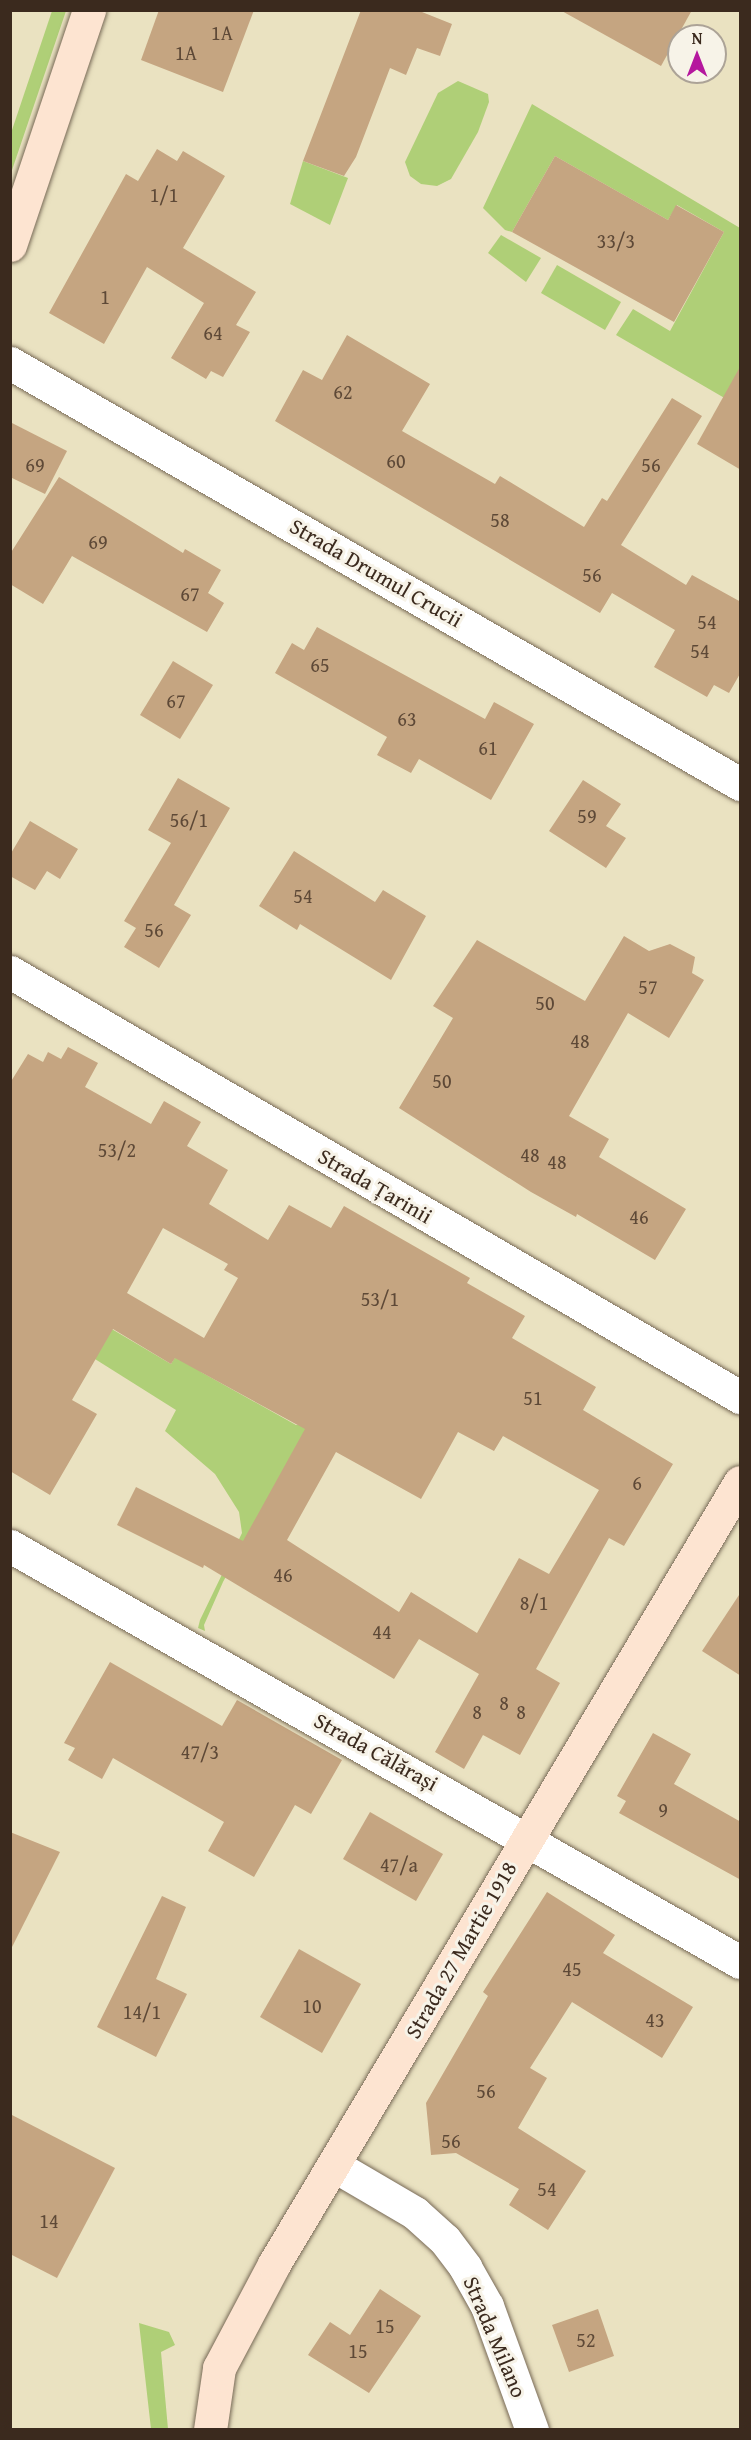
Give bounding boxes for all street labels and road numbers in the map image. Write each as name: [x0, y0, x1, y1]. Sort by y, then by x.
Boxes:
street label: Strada Drumul Crucii: [285, 513, 467, 633]
street label: Strada Țarinii: [313, 1143, 437, 1229]
street label: Strada Călărași: [309, 1707, 443, 1797]
street label: Strada 27 Martie 1918: [400, 1857, 522, 2043]
street label: Strada Milano: [458, 2272, 532, 2402]

